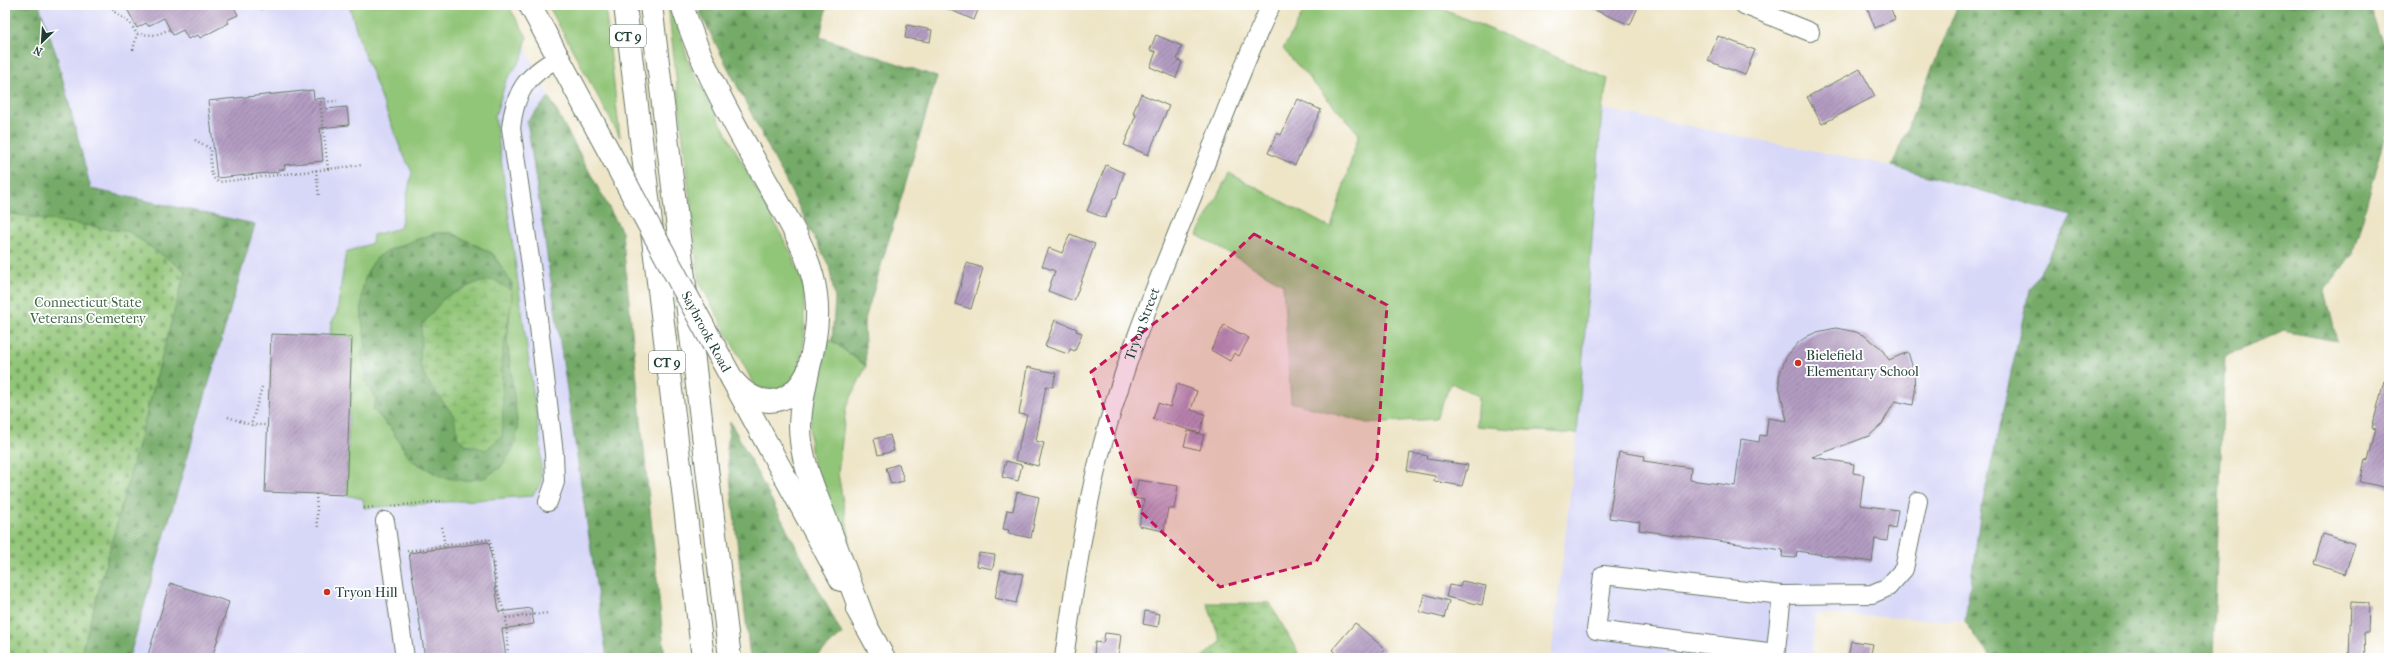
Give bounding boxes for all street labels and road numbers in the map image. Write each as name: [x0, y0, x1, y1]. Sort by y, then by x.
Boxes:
road number: CT 9: [610, 25, 646, 47]
street label: Tryon Street: [1121, 285, 1164, 363]
street label: Saybrook Road: [677, 288, 735, 376]
road number: CT 9: [649, 351, 685, 373]

